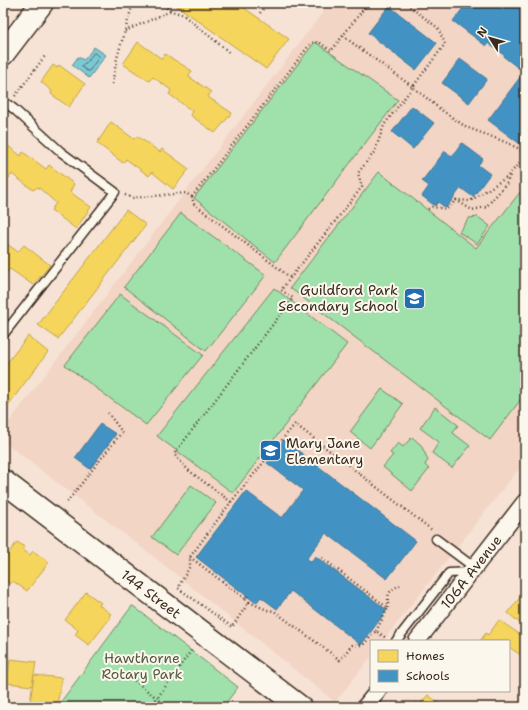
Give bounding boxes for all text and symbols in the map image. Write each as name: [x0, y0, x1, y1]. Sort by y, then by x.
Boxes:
north arrow: [470, 18, 510, 58]
text: N: [474, 24, 491, 40]
place label: Guildford Park Secondary School: [278, 281, 399, 315]
school or university icon: Guildford Park Secondary School: [401, 285, 427, 311]
place label: Mary Jane Elementary: [286, 434, 363, 468]
school or university icon: Mary Jane Elementary: [257, 438, 283, 464]
street label: 106A Avenue: [437, 531, 505, 613]
street label: 144 Street: [117, 566, 185, 622]
legend: [370, 640, 510, 692]
text: Homes: [406, 648, 445, 664]
park label: Hawthorne Rotary Park: [101, 649, 183, 683]
text: Schools: [406, 668, 450, 684]

